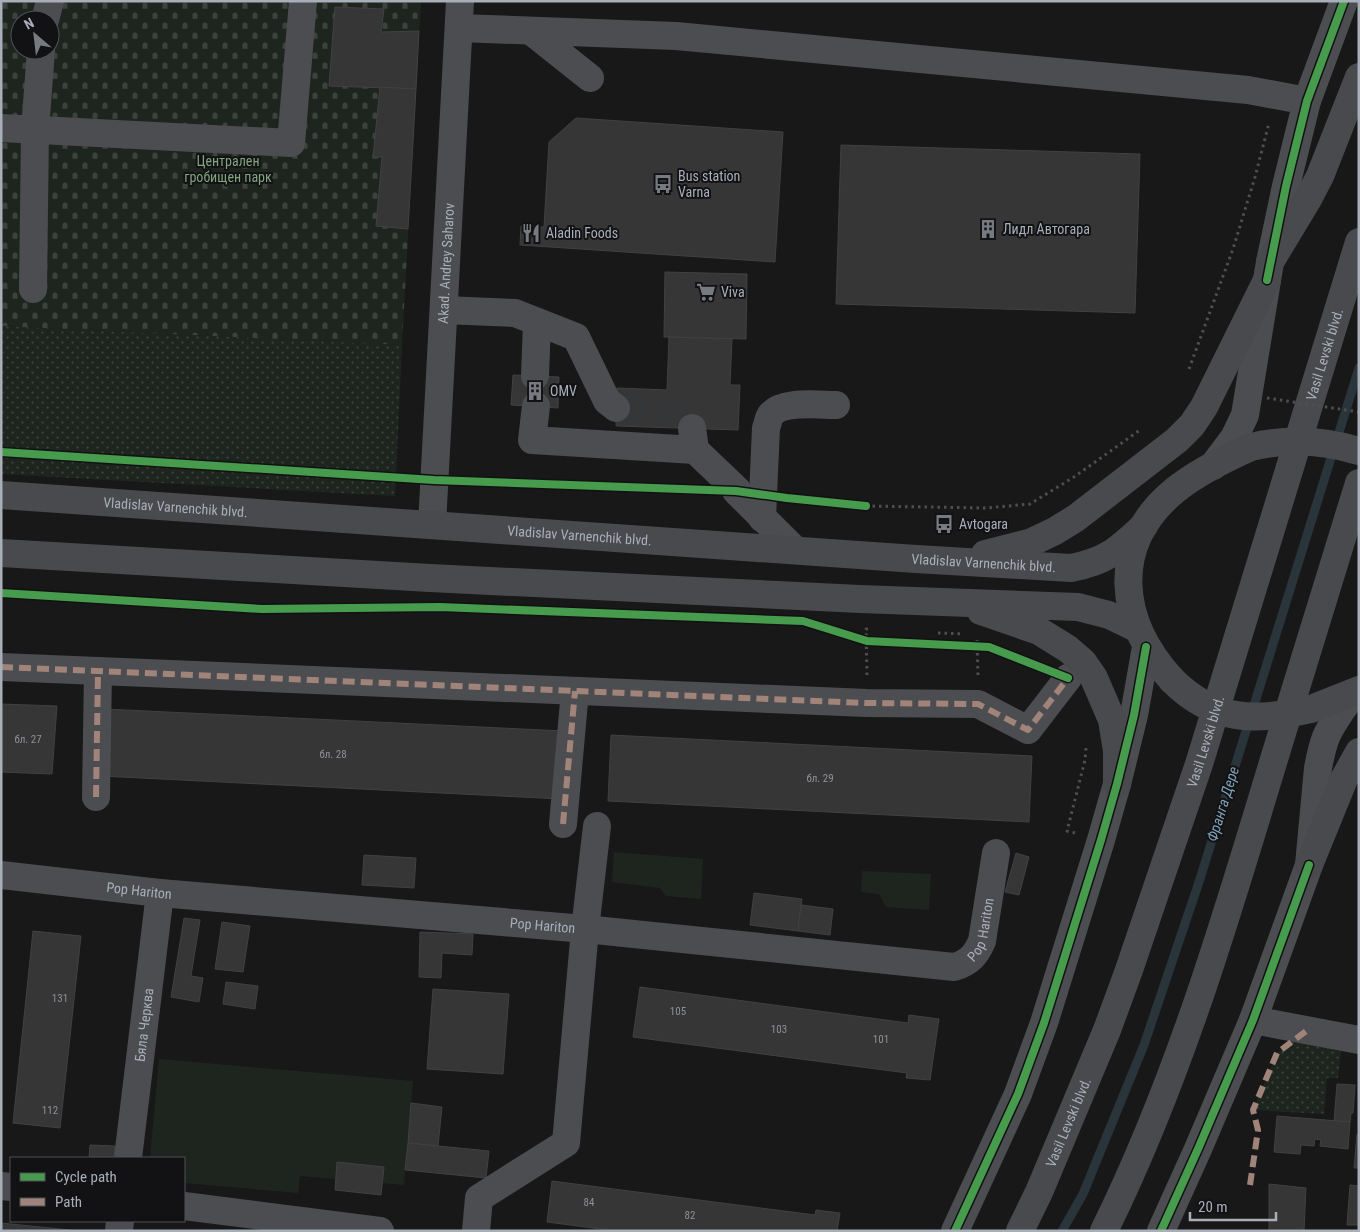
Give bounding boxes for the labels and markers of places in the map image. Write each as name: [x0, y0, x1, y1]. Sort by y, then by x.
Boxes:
place label: Bus station Varna: [678, 168, 740, 200]
bus stop icon: Bus station Varna: [652, 173, 674, 195]
building icon: Лидл Автогара: [977, 218, 999, 240]
place label: Лидл Автогара: [1003, 221, 1090, 237]
restaurant icon: Aladin Foods: [520, 222, 542, 244]
place label: Aladin Foods: [546, 225, 618, 241]
supermarket icon: Viva: [695, 281, 717, 303]
place label: Viva: [721, 284, 745, 300]
building icon: OMV: [524, 380, 546, 402]
place label: OMV: [550, 383, 577, 399]
bus stop icon: Avtogara: [933, 513, 955, 535]
place label: Avtogara: [959, 516, 1008, 532]

